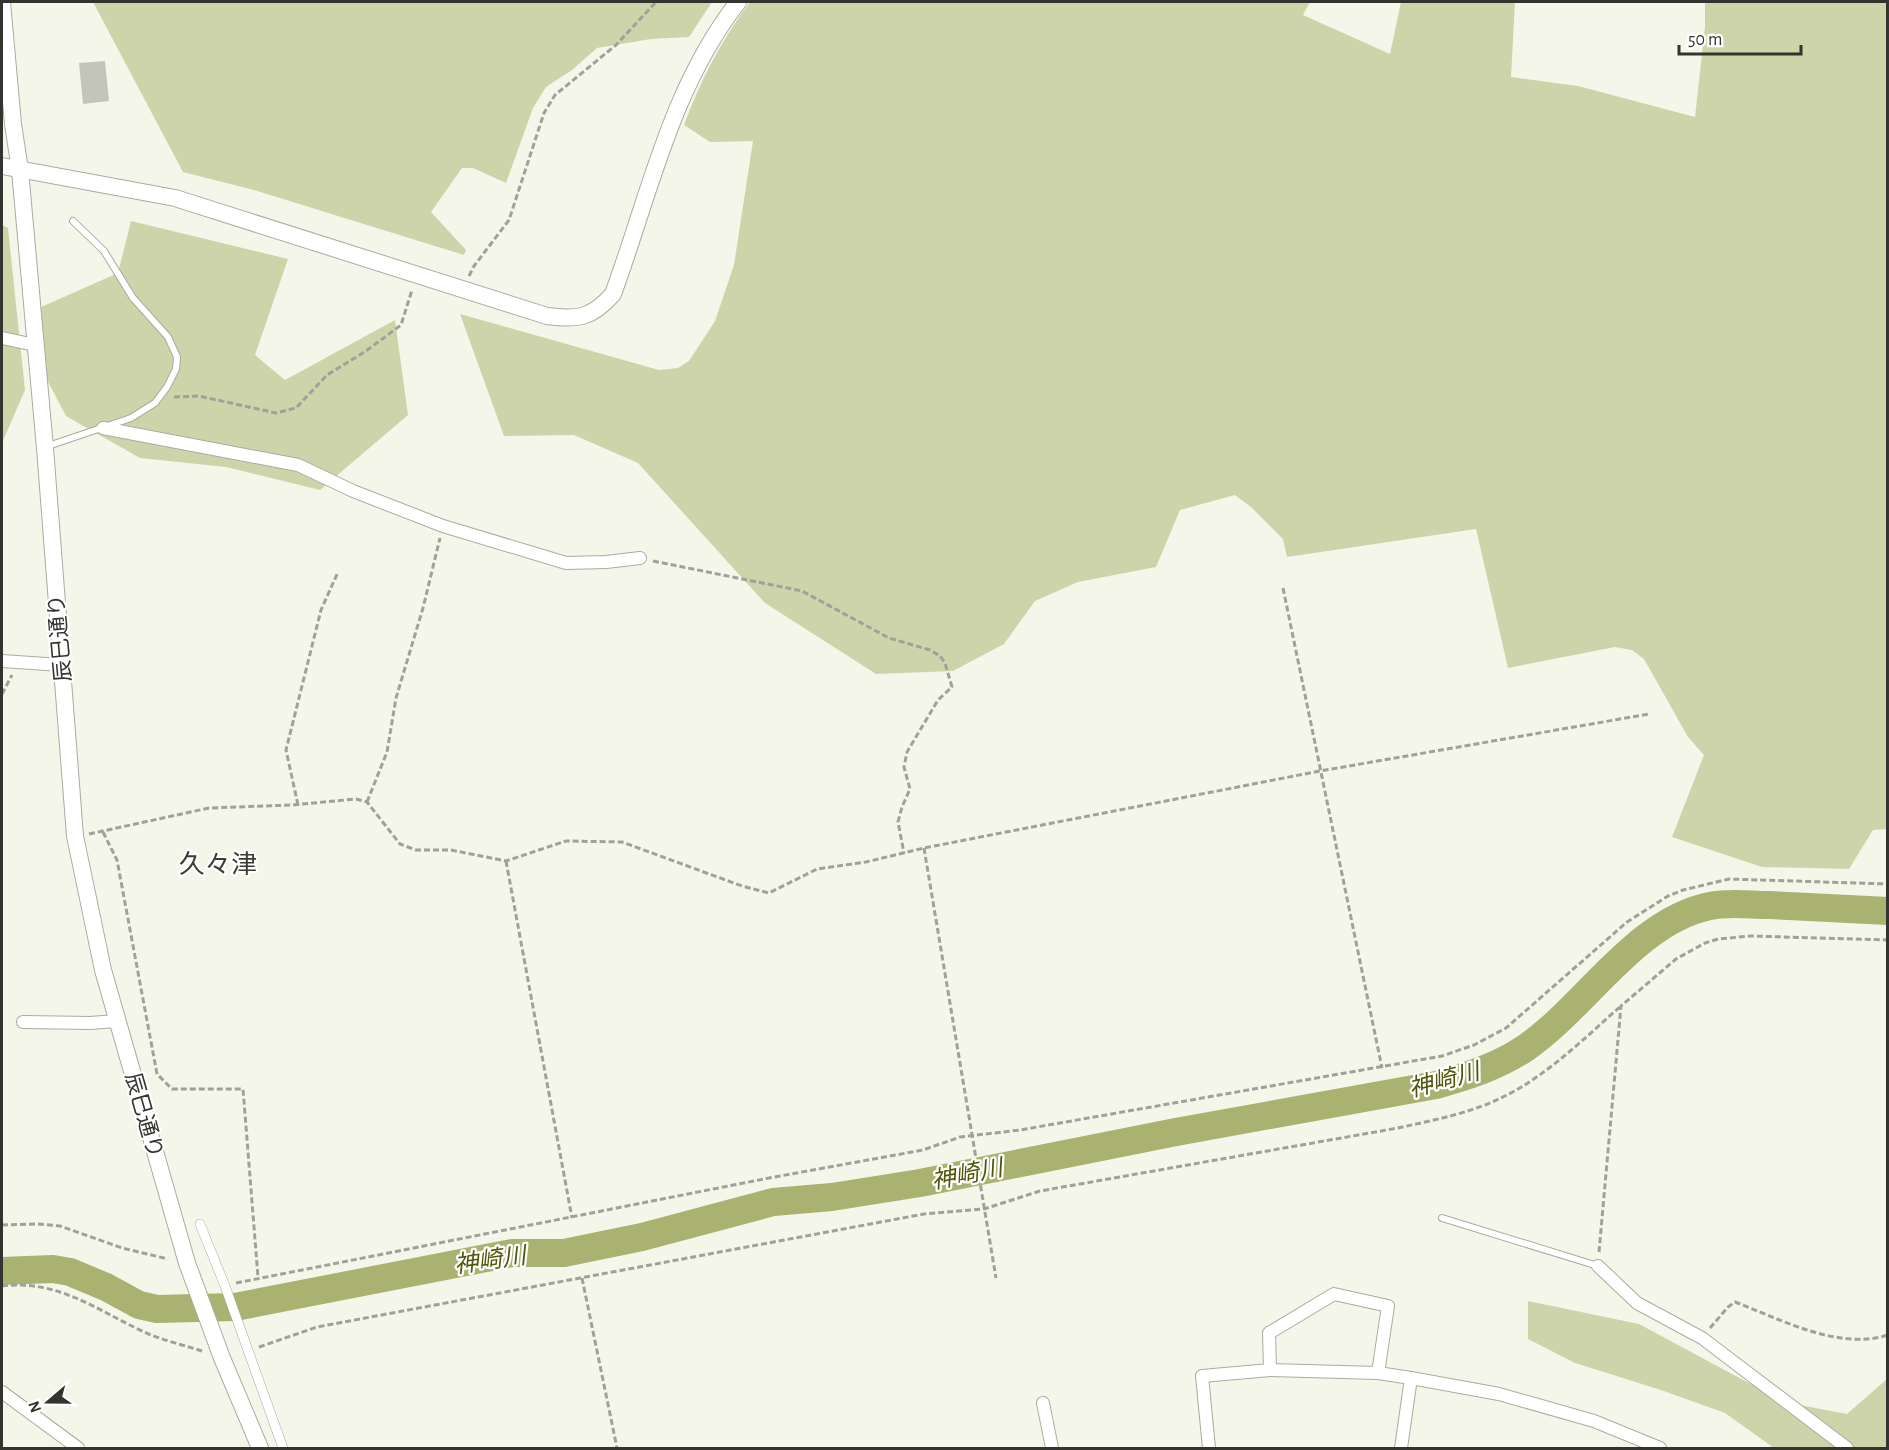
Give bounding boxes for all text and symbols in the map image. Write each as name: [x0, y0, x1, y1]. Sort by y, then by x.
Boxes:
scale bar: [1679, 18, 1800, 56]
text: 50 m: [1688, 31, 1722, 49]
street label: 辰巳通り: [45, 593, 75, 683]
district label: 久々津: [179, 850, 257, 878]
water label: 神崎川: [1406, 1057, 1485, 1102]
street label: 辰巳通り: [121, 1070, 167, 1161]
water label: 神崎川: [929, 1154, 1008, 1194]
water label: 神崎川: [453, 1242, 530, 1278]
north arrow: [18, 1372, 78, 1432]
text: N: [25, 1399, 44, 1415]

